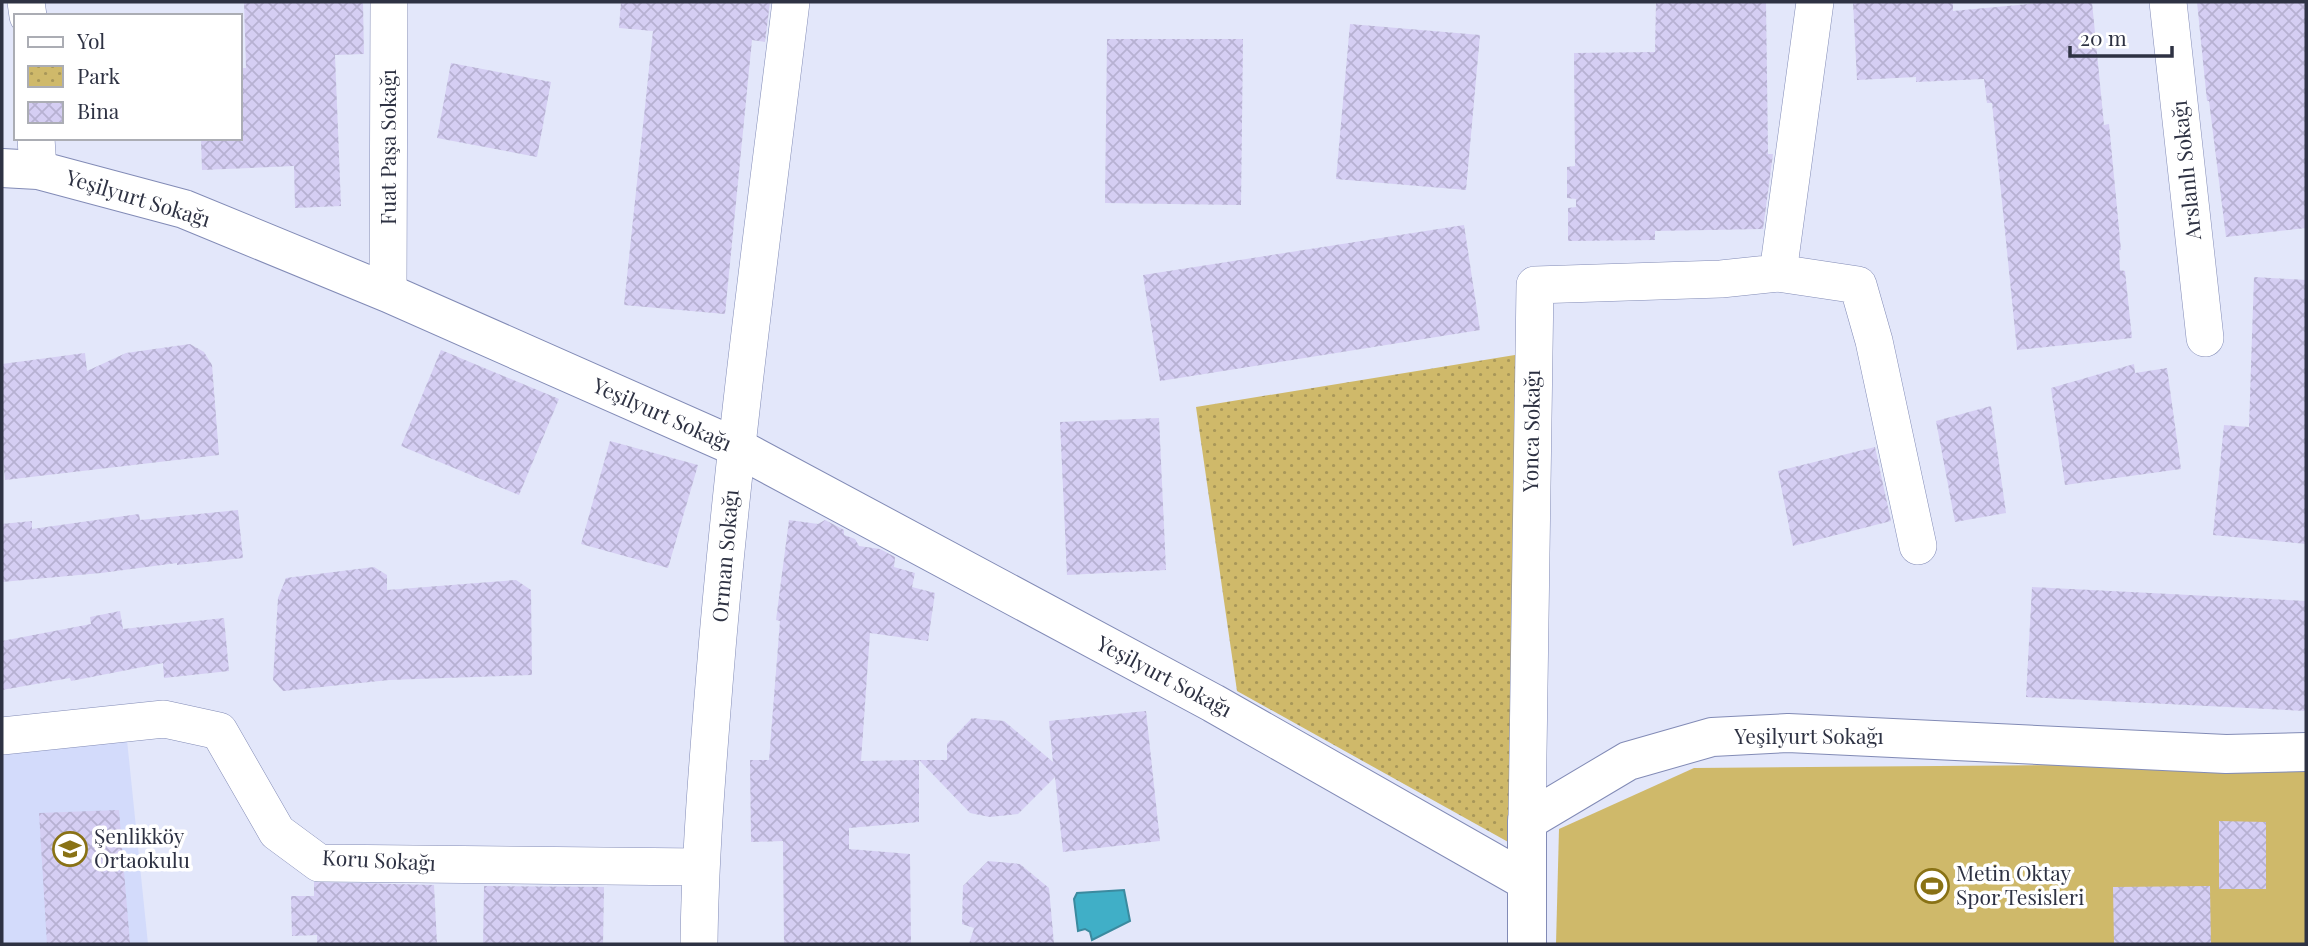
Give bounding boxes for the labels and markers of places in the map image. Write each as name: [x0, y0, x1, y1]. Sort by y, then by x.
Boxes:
place label: Şenlikköy Ortaokulu: [94, 821, 190, 873]
school or university icon: Şenlikköy Ortaokulu: [51, 830, 89, 868]
place label: Metin Oktay Spor Tesisleri: [1956, 858, 2084, 910]
sports icon: Metin Oktay Spor Tesisleri: [1913, 867, 1951, 905]

